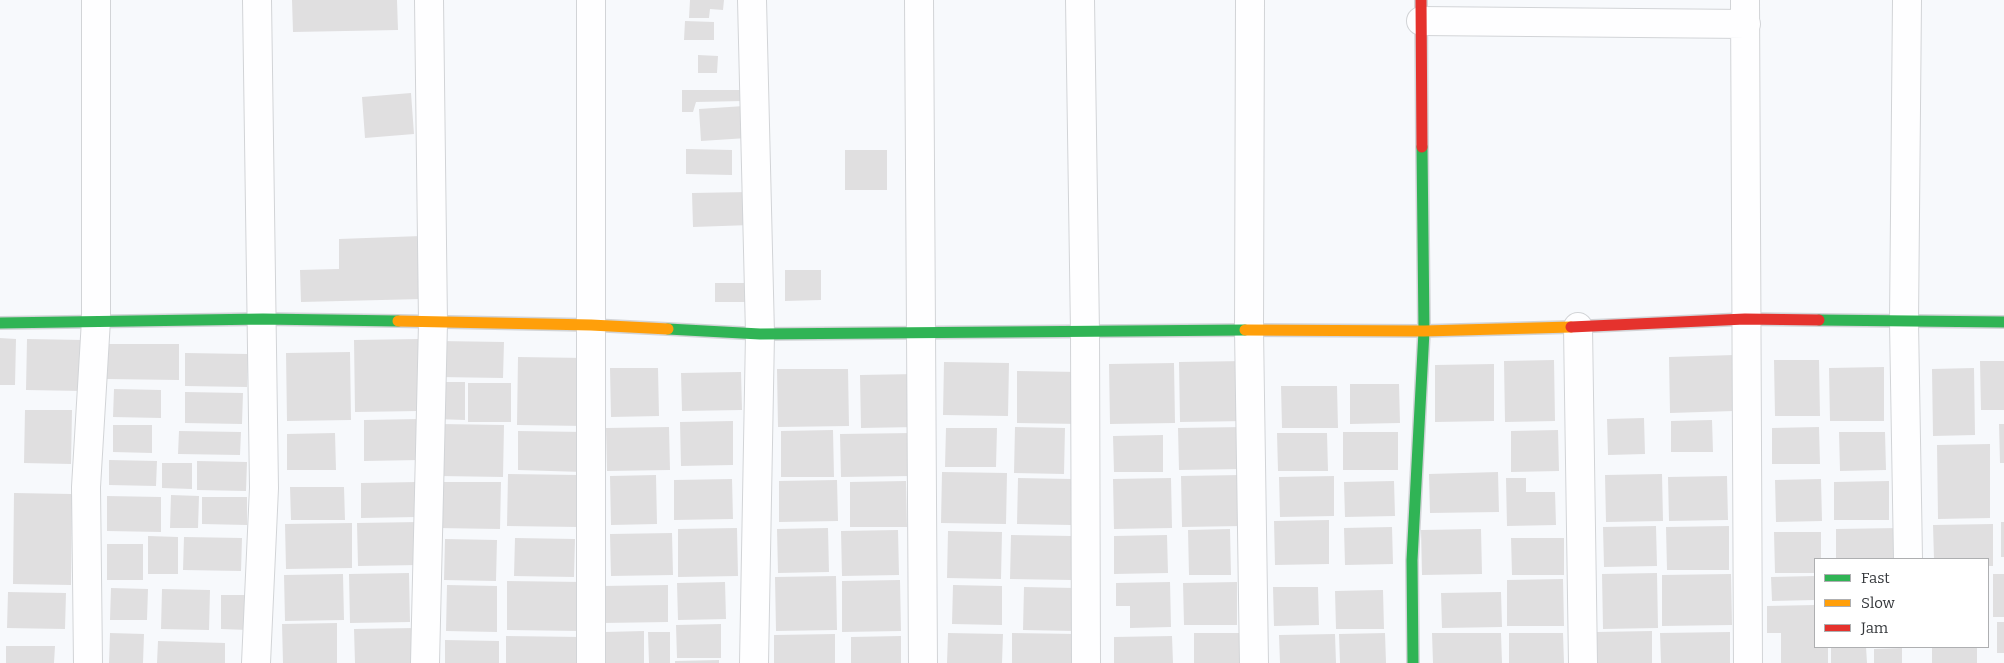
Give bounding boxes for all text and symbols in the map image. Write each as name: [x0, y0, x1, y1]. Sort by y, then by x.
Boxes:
legend: [1814, 558, 1989, 648]
text: Fast: [1861, 569, 1890, 587]
text: Slow: [1861, 594, 1895, 612]
text: Jam: [1861, 619, 1888, 637]

